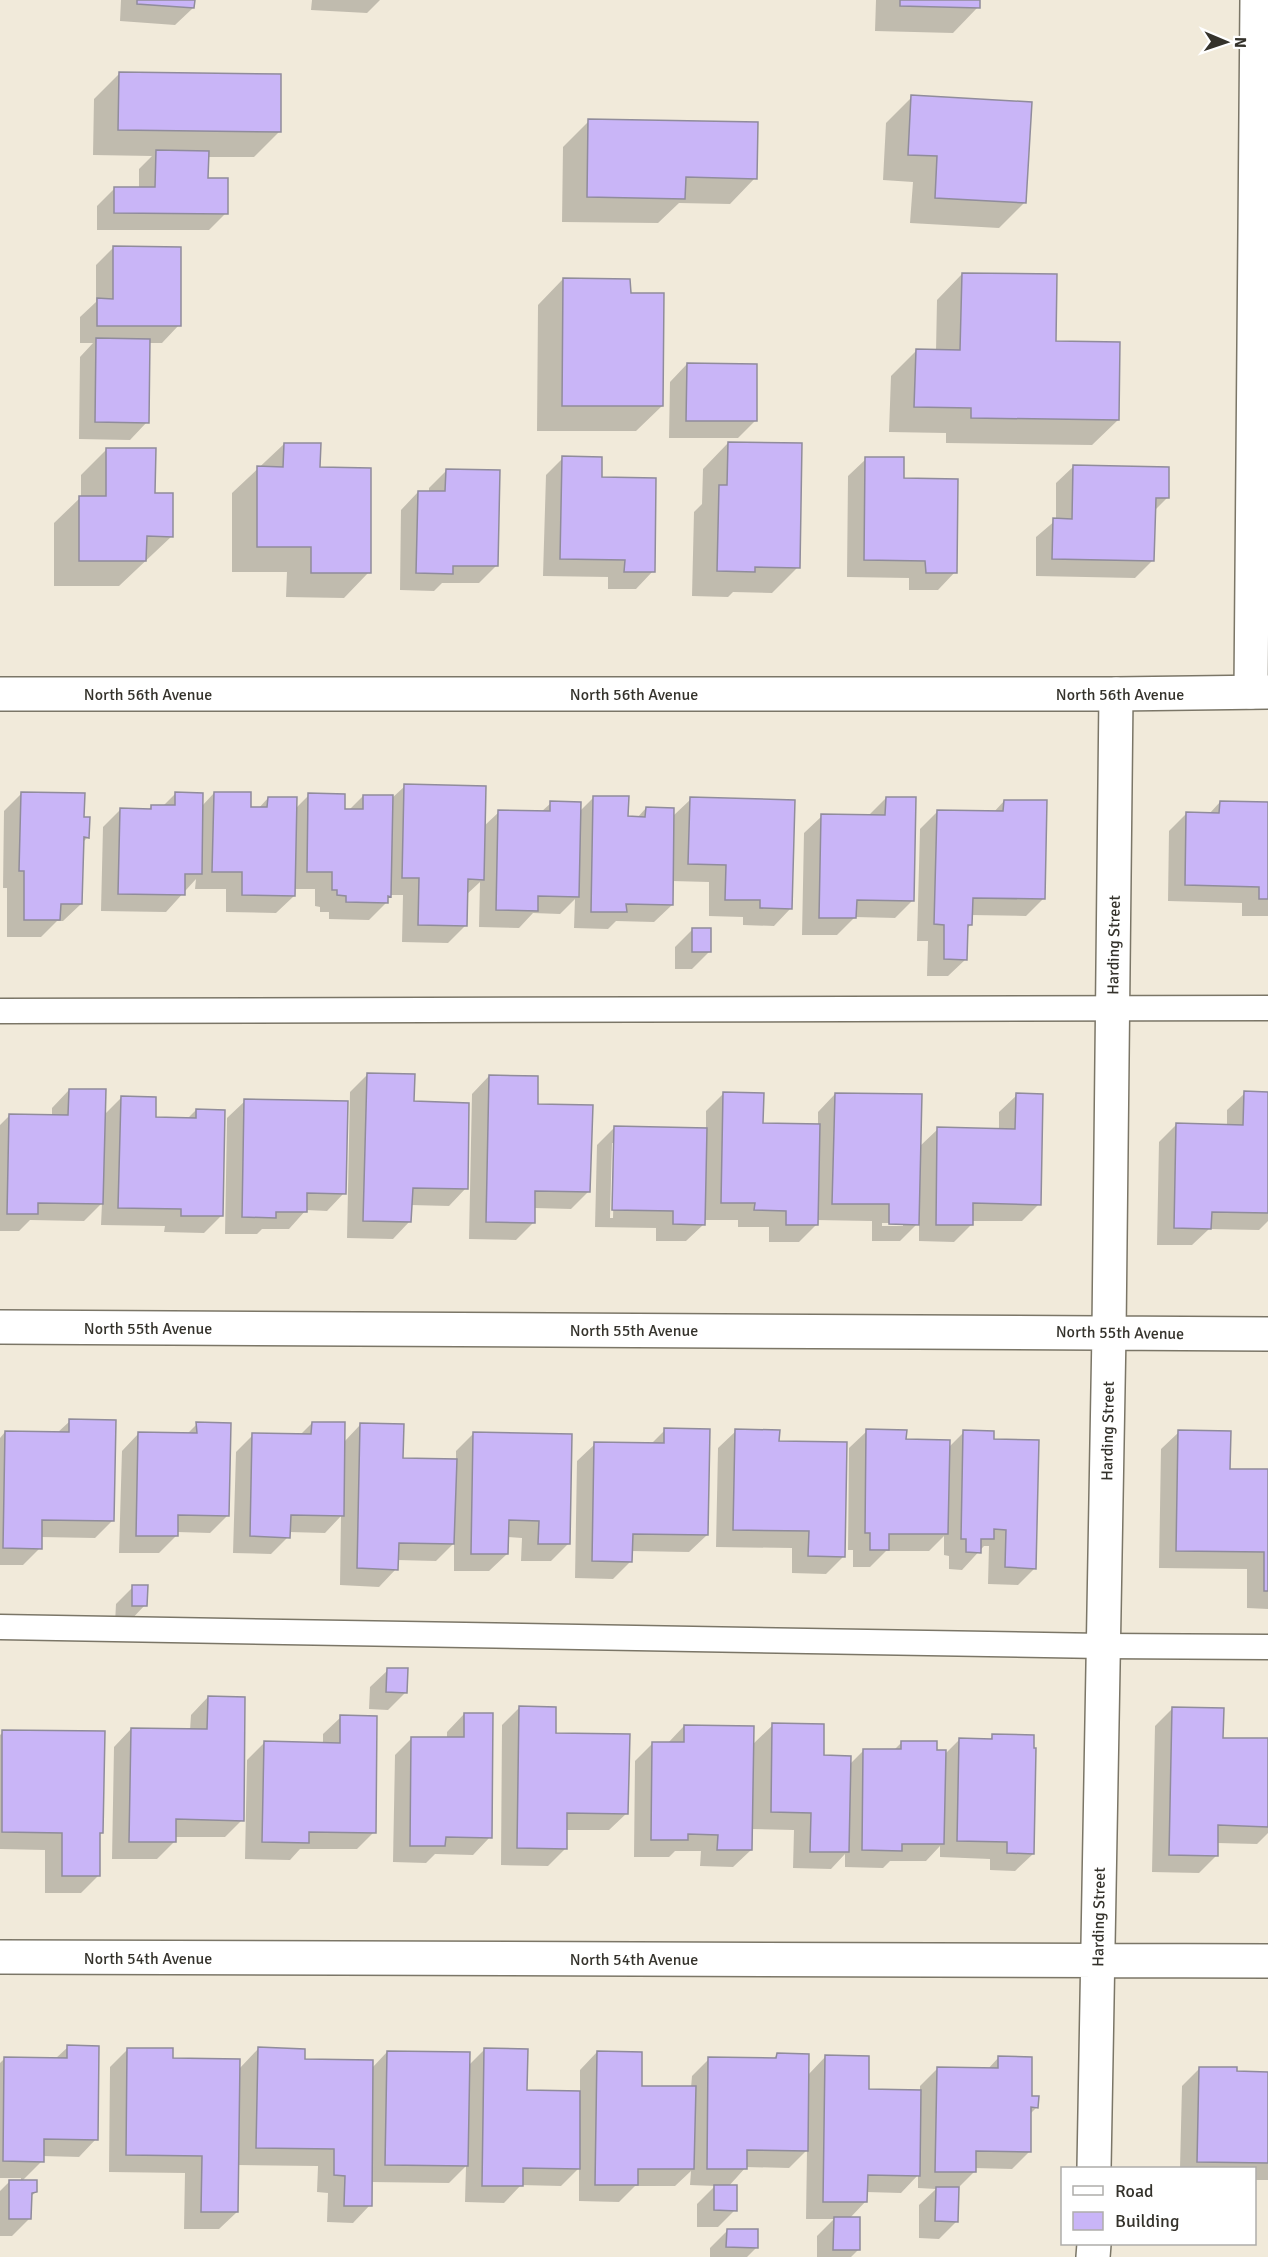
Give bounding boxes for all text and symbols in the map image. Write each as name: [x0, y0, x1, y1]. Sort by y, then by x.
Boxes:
north arrow: [1196, 12, 1256, 72]
text: N: [1230, 37, 1250, 48]
street label: North 56th Avenue: [84, 685, 212, 705]
street label: North 56th Avenue: [570, 685, 698, 705]
street label: North 56th Avenue: [1056, 685, 1184, 705]
street label: Harding Street: [1103, 895, 1125, 995]
street label: North 55th Avenue: [84, 1319, 212, 1339]
street label: North 55th Avenue: [570, 1321, 698, 1341]
street label: North 55th Avenue: [1056, 1322, 1184, 1344]
street label: Harding Street: [1097, 1381, 1119, 1481]
street label: Harding Street: [1088, 1867, 1110, 1967]
street label: North 54th Avenue: [84, 1949, 212, 1969]
street label: North 54th Avenue: [570, 1950, 698, 1970]
legend: [1061, 2167, 1256, 2245]
text: Road: [1115, 2180, 1154, 2202]
text: Building: [1115, 2210, 1179, 2232]

